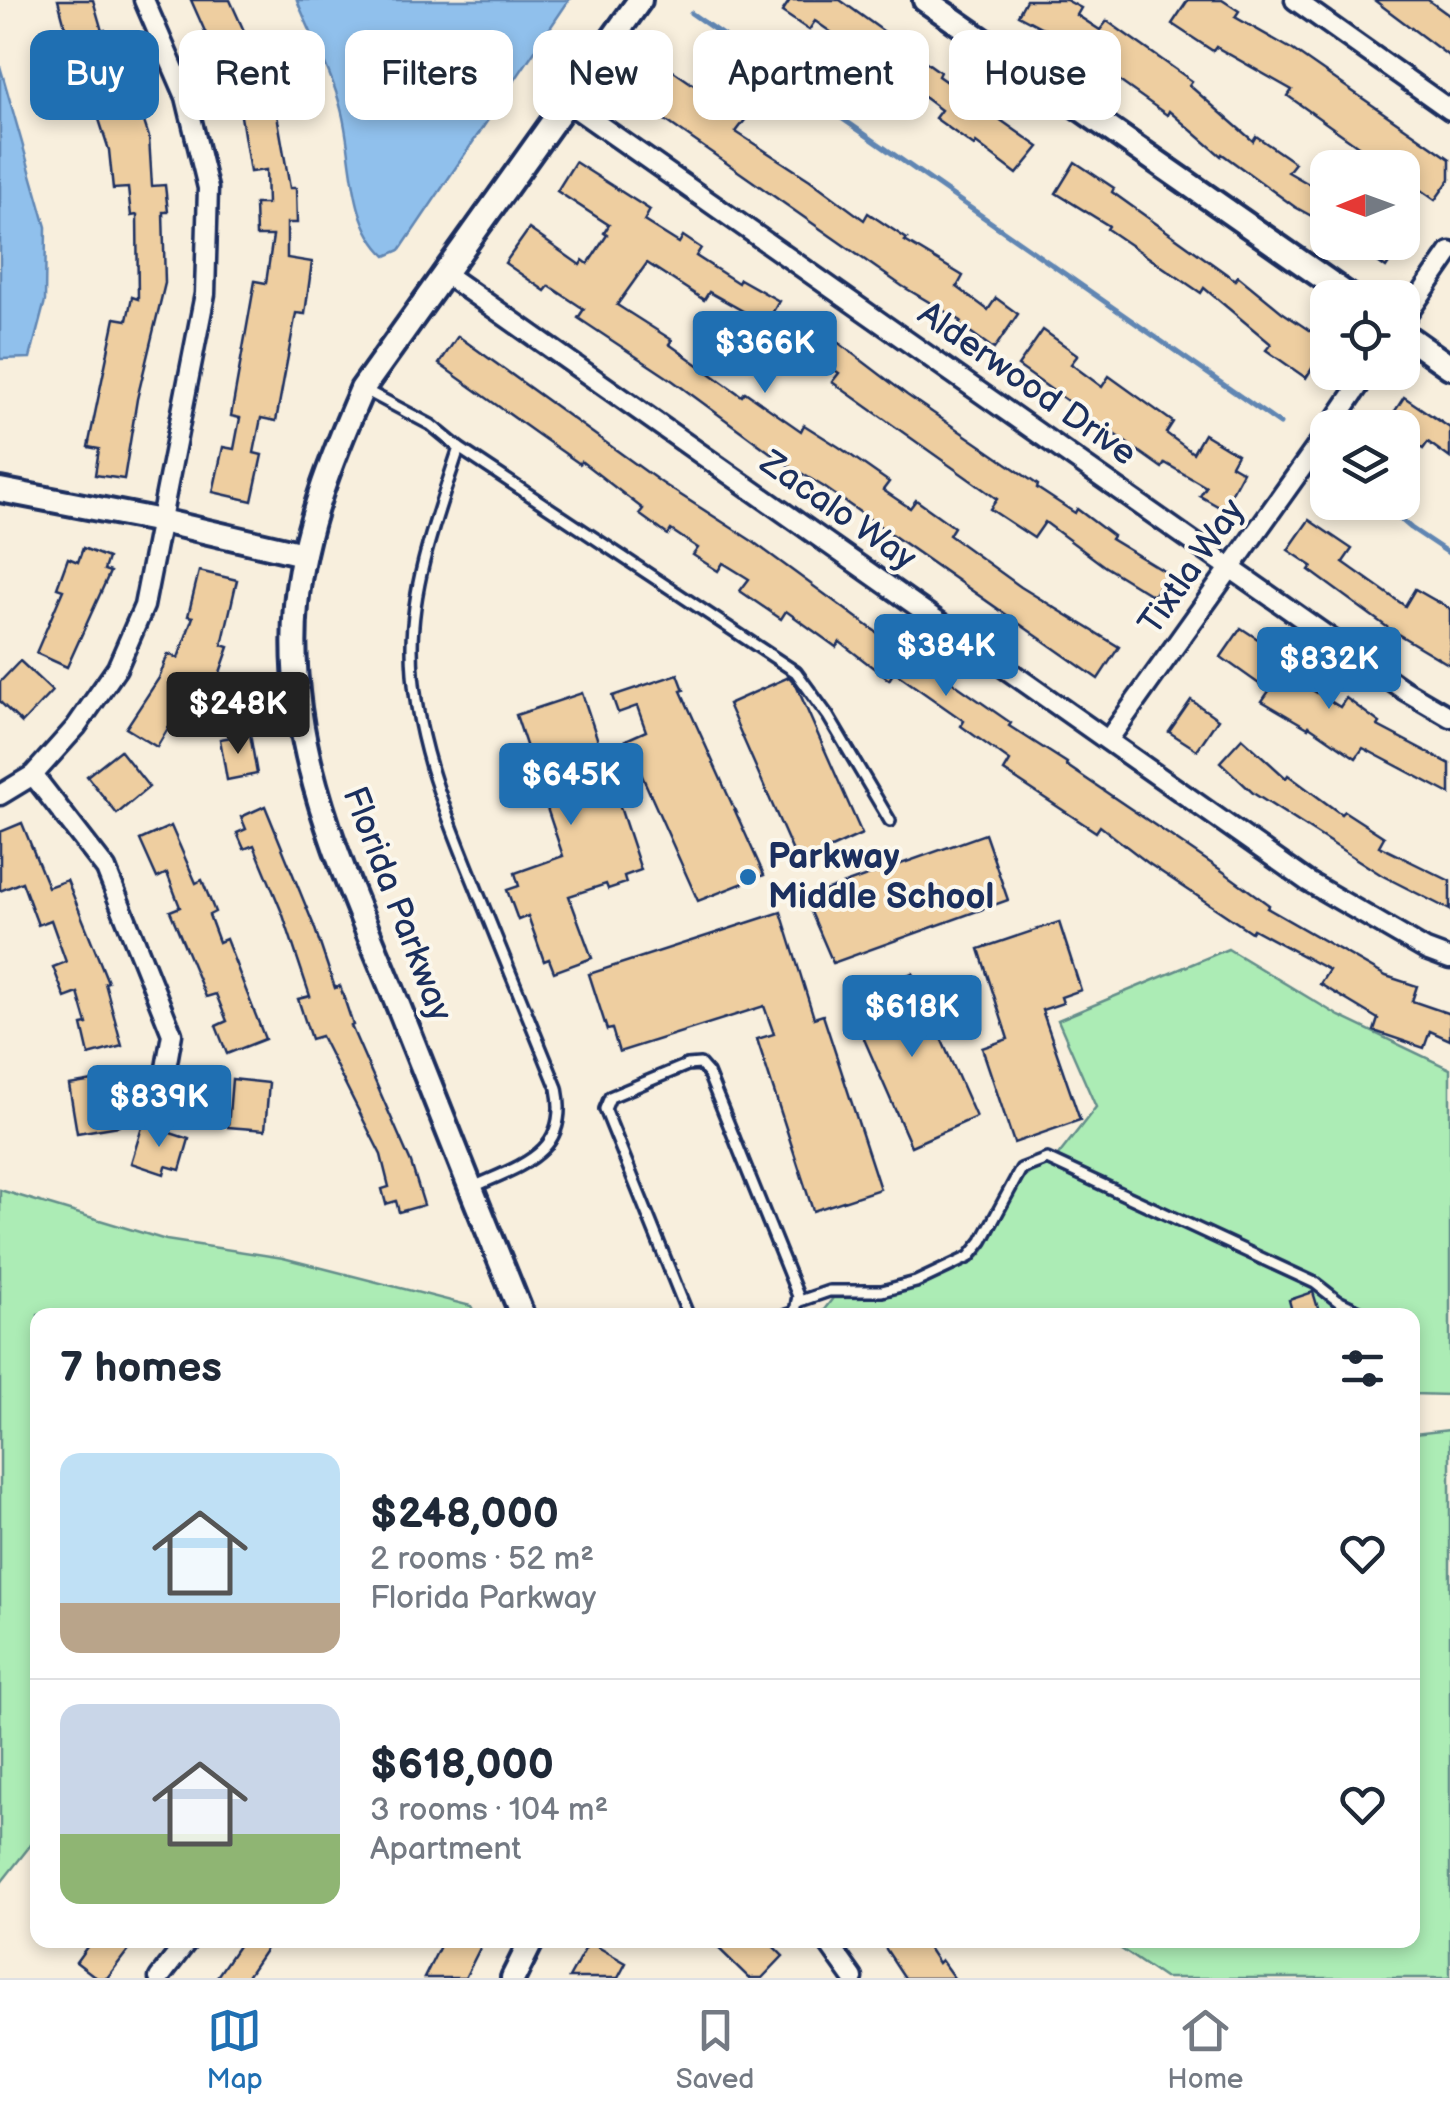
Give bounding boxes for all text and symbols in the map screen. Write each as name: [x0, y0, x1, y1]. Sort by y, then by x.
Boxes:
chip: Buy: [30, 30, 159, 120]
chip: Rent: [179, 30, 325, 120]
chip: Filters: [345, 30, 513, 120]
chip: New: [533, 30, 673, 120]
chip: Apartment: [693, 30, 929, 120]
chip: House: [949, 30, 1121, 120]
north arrow: [1310, 150, 1420, 260]
map controls: [1310, 150, 1420, 520]
button: locate: [1310, 280, 1420, 390]
street label: Alderwood Drive: [909, 293, 1145, 475]
pin: $366K: [695, 311, 835, 396]
text: $366K: [715, 324, 815, 363]
button: layers: [1310, 410, 1420, 520]
street label: Zacalo Way: [751, 441, 925, 581]
street label: Tixtla Way: [1130, 491, 1254, 643]
pin: $384K: [876, 614, 1016, 699]
text: $384K: [896, 627, 996, 666]
pin: $832K: [1259, 627, 1399, 712]
text: $832K: [1279, 640, 1379, 679]
pin: $248K: [168, 672, 308, 757]
text: $248K: [189, 685, 287, 724]
pin: $645K: [501, 743, 641, 828]
text: $645K: [521, 756, 621, 795]
street label: Florida Parkway: [333, 781, 461, 1027]
place label: Parkway Middle School: [768, 836, 994, 919]
marker: Parkway Middle School: [737, 866, 759, 888]
pin: $618K: [842, 975, 982, 1060]
text: $618K: [865, 988, 959, 1027]
pin: $839K: [89, 1065, 229, 1150]
text: $839K: [109, 1078, 209, 1117]
icon: filters: [1335, 1341, 1390, 1396]
text: 7 homes: [60, 1343, 222, 1394]
text: $248,000: [370, 1489, 559, 1540]
icon: home: [140, 1493, 260, 1613]
icon: heart: [1335, 1526, 1390, 1581]
text: 2 rooms · 52 m²: [370, 1540, 594, 1579]
text: Florida Parkway: [370, 1579, 596, 1618]
text: $618,000: [370, 1740, 554, 1791]
icon: home: [140, 1744, 260, 1864]
icon: heart: [1335, 1777, 1390, 1832]
text: 3 rooms · 104 m²: [370, 1791, 608, 1830]
text: Apartment: [370, 1830, 521, 1869]
tab: Map: [207, 2003, 263, 2096]
tab: Saved: [676, 2003, 754, 2096]
tab: Home: [1167, 2003, 1243, 2096]

